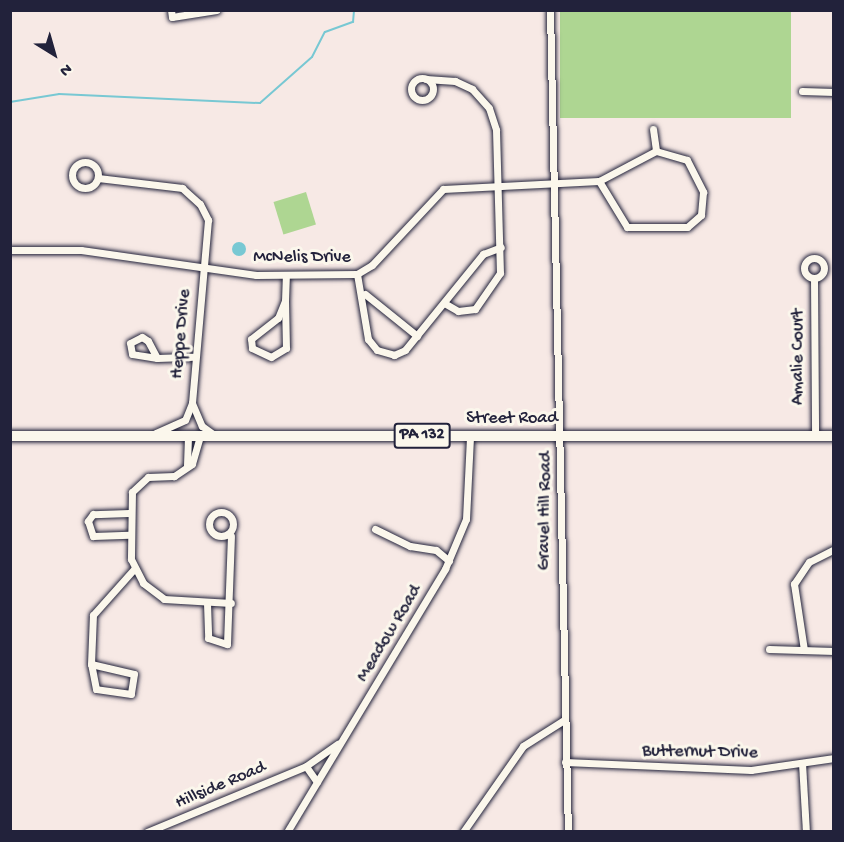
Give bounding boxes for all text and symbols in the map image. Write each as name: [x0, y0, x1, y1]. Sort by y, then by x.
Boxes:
north arrow: [24, 24, 84, 84]
text: N: [55, 58, 75, 80]
street label: McNelis Drive: [253, 247, 351, 269]
street label: Heppe Drive: [167, 288, 197, 380]
street label: Amalie Court: [788, 309, 810, 405]
street label: Street Road: [466, 408, 558, 430]
road number: PA 132: [394, 423, 450, 449]
street label: Gravel Hill Road: [534, 451, 558, 571]
street label: Meadow Road: [353, 582, 427, 686]
street label: Butternut Drive: [642, 741, 758, 765]
street label: Hillside Road: [173, 757, 269, 815]

